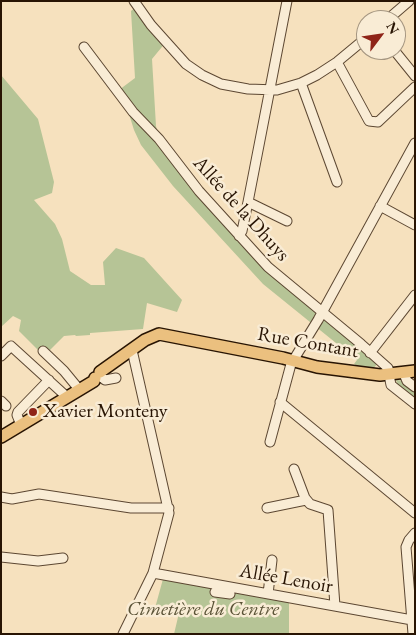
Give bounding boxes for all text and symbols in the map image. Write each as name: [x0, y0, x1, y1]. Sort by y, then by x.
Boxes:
north arrow: [356, 10, 406, 60]
text: N: [382, 18, 404, 37]
street label: Allée de la Dhuys: [188, 152, 294, 266]
street label: Rue Contant: [256, 322, 360, 364]
place label: Xavier Monteny: [43, 400, 168, 424]
marker: Xavier Monteny: [27, 406, 39, 418]
street label: Allée Lenoir: [237, 559, 335, 599]
park label: Cimetière du Centre: [127, 598, 279, 622]

